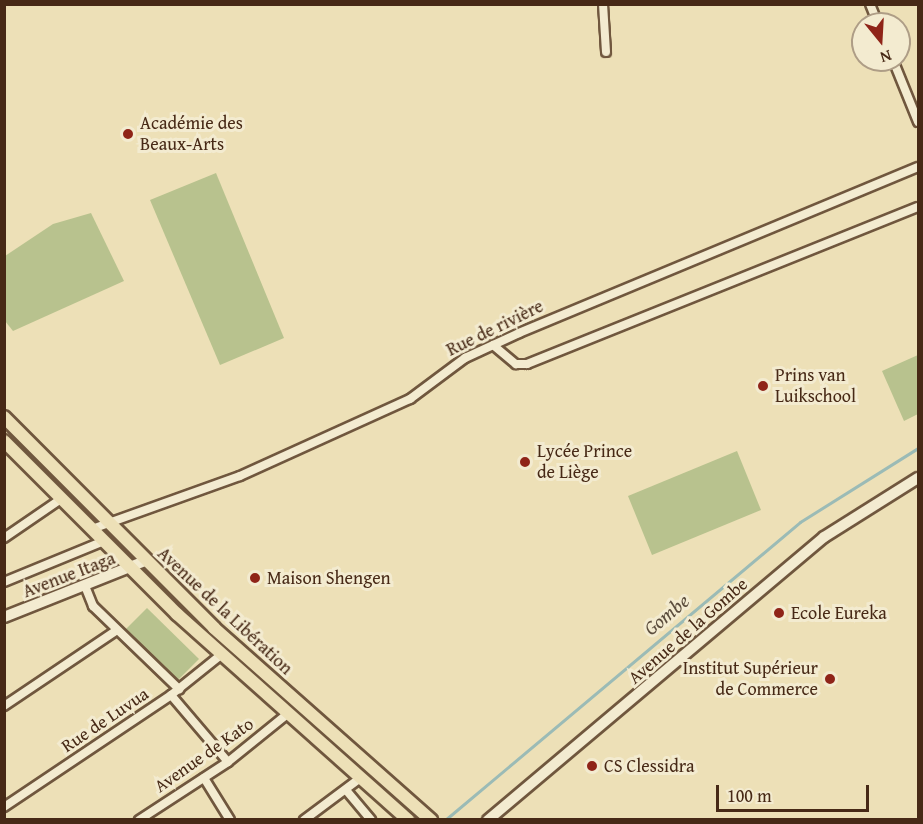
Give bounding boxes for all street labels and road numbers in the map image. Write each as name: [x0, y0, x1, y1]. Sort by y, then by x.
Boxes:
street label: Rue de rivière: [443, 295, 547, 361]
street label: Avenue de la Libération: [153, 543, 297, 679]
street label: Avenue Itaga: [20, 548, 118, 602]
street label: Avenue de la Gombe: [624, 573, 752, 689]
street label: Rue de Luvua: [57, 683, 153, 757]
street label: Avenue de Kato: [150, 713, 258, 797]

